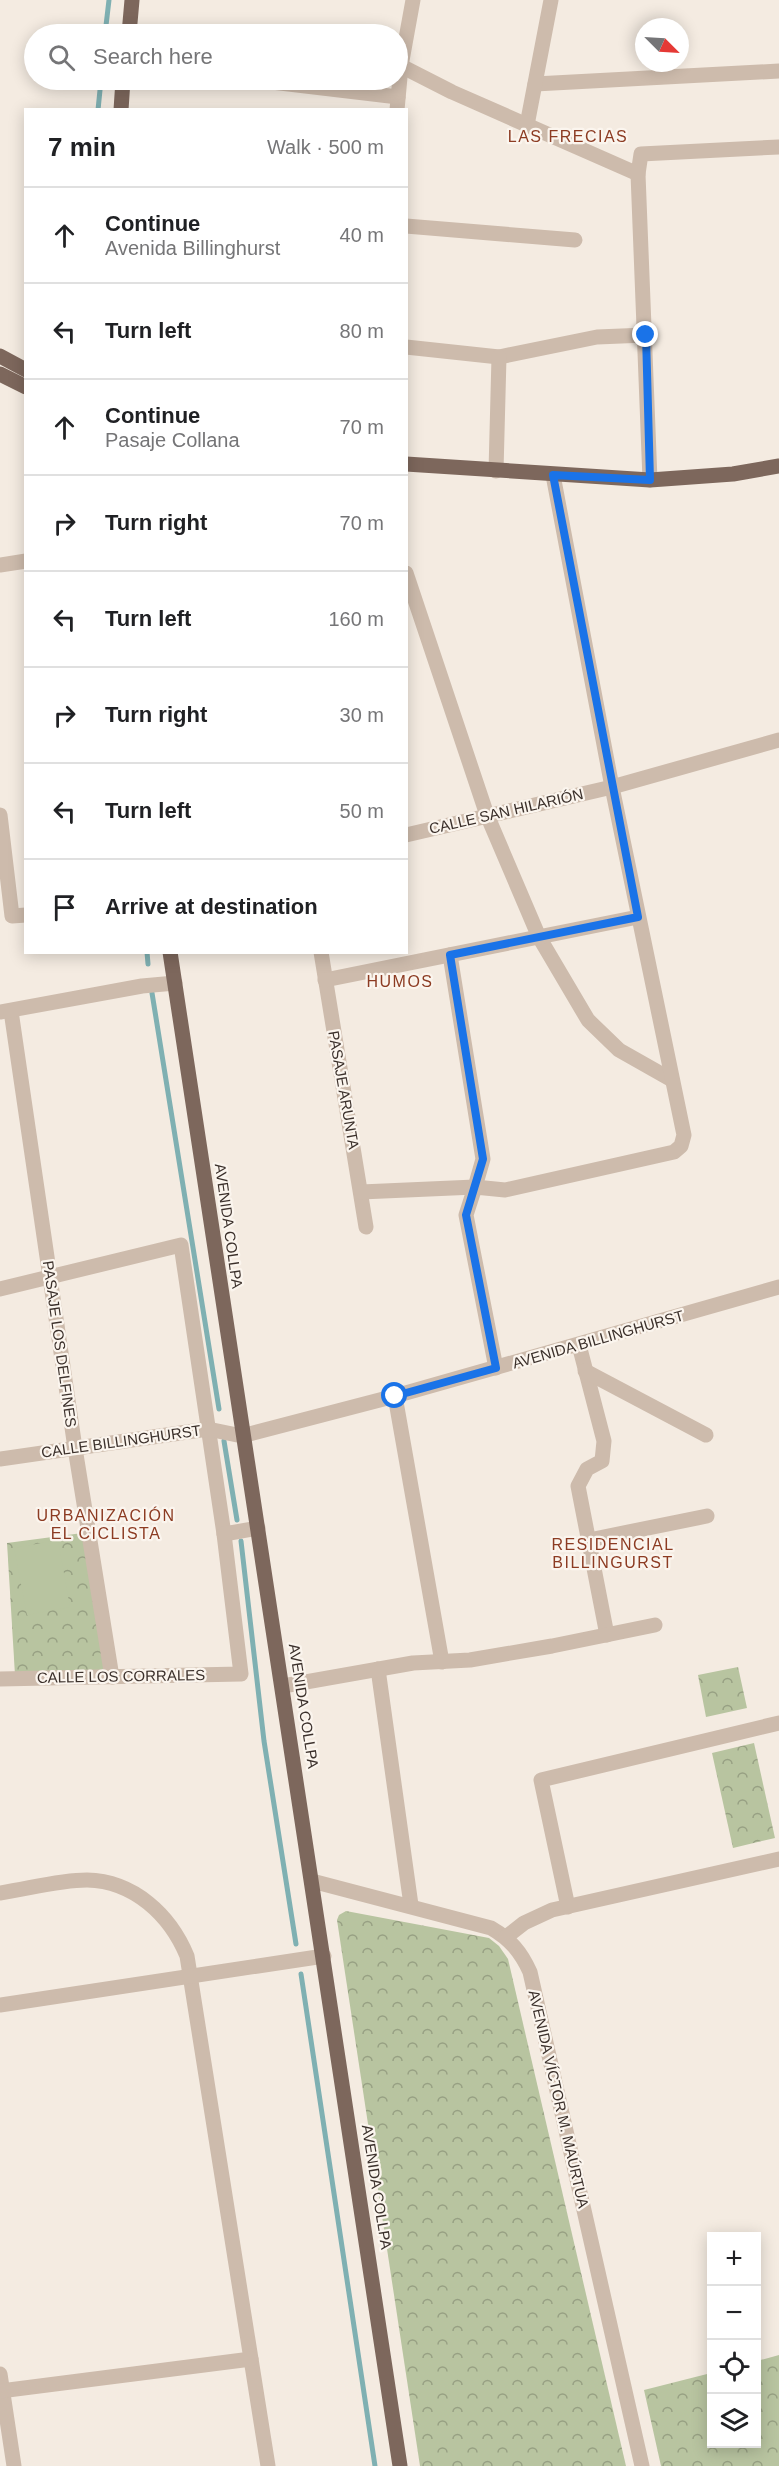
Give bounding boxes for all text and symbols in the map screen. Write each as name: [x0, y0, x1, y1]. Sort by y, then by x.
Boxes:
north arrow: [635, 18, 689, 72]
search box: [24, 24, 408, 90]
icon: search: [45, 41, 78, 74]
text: Search here: [93, 44, 213, 69]
district label: LAS FRECIAS: [508, 128, 628, 145]
text: 7 min: [48, 132, 116, 162]
text: Walk · 500 m: [267, 136, 384, 158]
text: Continue: [105, 211, 200, 236]
icon: ahead: [48, 219, 81, 252]
text: 40 m: [340, 224, 384, 246]
text: Avenida Billinghurst: [105, 237, 280, 259]
icon: left: [48, 315, 81, 348]
text: Turn left: [105, 318, 191, 343]
text: 80 m: [340, 320, 384, 342]
route end: [632, 321, 658, 347]
text: Continue: [105, 403, 200, 428]
icon: ahead: [48, 411, 81, 444]
text: 70 m: [340, 416, 384, 438]
text: Pasaje Collana: [105, 429, 240, 451]
icon: right: [48, 507, 81, 540]
text: Turn right: [105, 510, 207, 535]
text: 70 m: [340, 512, 384, 534]
icon: left: [48, 603, 81, 636]
text: Turn left: [105, 606, 191, 631]
text: 160 m: [328, 608, 384, 630]
icon: right: [48, 699, 81, 732]
text: Turn right: [105, 702, 207, 727]
text: 30 m: [340, 704, 384, 726]
street label: CALLE SAN HILARIÓN: [427, 785, 585, 837]
icon: left: [48, 795, 81, 828]
text: Turn left: [105, 798, 191, 823]
text: 50 m: [340, 800, 384, 822]
icon: arrive: [48, 891, 81, 924]
text: Arrive at destination: [105, 894, 318, 919]
district label: HUMOS: [366, 973, 434, 990]
street label: PASAJE ARUNTA: [325, 1029, 363, 1151]
street label: AVENIDA COLLPA: [212, 1162, 246, 1290]
street label: PASAJE LOS DELFINES: [40, 1260, 80, 1428]
street label: AVENIDA BILLINGHURST: [510, 1306, 686, 1372]
route start: [381, 1382, 407, 1408]
street label: CALLE BILLINGHURST: [40, 1421, 202, 1461]
district label: URBANIZACIÓN EL CICLISTA: [37, 1506, 175, 1542]
district label: RESIDENCIAL BILLINGURST: [551, 1536, 675, 1571]
street label: AVENIDA COLLPA: [286, 1642, 322, 1770]
street label: CALLE LOS CORRALES: [37, 1666, 205, 1686]
street label: AVENIDA VÍCTOR M. MAÚRTUA: [526, 1988, 592, 2210]
street label: AVENIDA COLLPA: [359, 2123, 395, 2251]
map controls: [707, 2232, 761, 2448]
button: +: [707, 2232, 761, 2286]
button: −: [707, 2286, 761, 2340]
button: locate: [707, 2340, 761, 2394]
button: layers: [707, 2394, 761, 2448]

